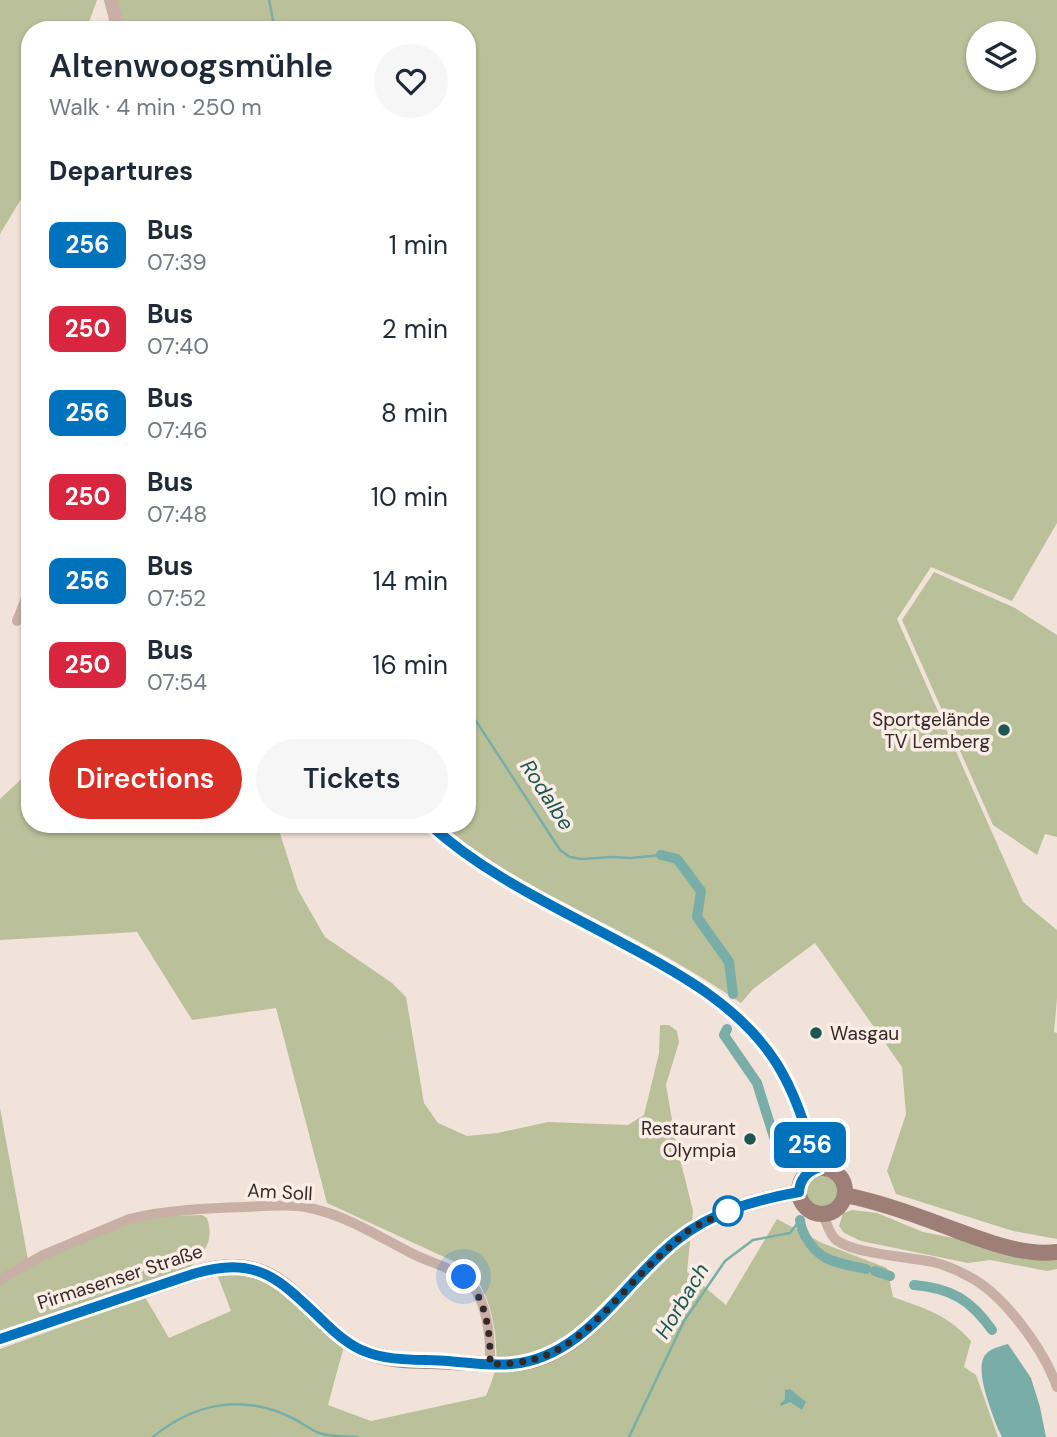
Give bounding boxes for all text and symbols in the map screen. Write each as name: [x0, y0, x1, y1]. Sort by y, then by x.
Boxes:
map controls: [966, 21, 1036, 91]
button: layers: [966, 21, 1036, 91]
text: Altenwoogsmühle: [49, 44, 333, 87]
button: heart: [374, 44, 448, 118]
text: Walk · 4 min · 250 m: [49, 92, 262, 122]
text: Departures: [49, 154, 193, 188]
text: Bus: [147, 213, 193, 247]
text: 1 min: [389, 228, 448, 262]
text: 256: [66, 229, 110, 260]
text: 07:39: [147, 247, 207, 277]
text: Bus: [147, 297, 193, 331]
text: 2 min: [382, 312, 448, 346]
text: 250: [65, 313, 110, 344]
text: 07:40: [147, 331, 209, 361]
text: Bus: [147, 381, 193, 415]
text: 8 min: [381, 396, 448, 430]
text: 256: [66, 397, 110, 428]
text: 07:46: [147, 415, 208, 445]
text: Bus: [147, 465, 193, 499]
text: 10 min: [371, 480, 448, 514]
text: 250: [65, 481, 110, 512]
text: 07:48: [147, 499, 207, 529]
text: Bus: [147, 549, 193, 583]
text: 14 min: [373, 564, 448, 598]
text: 256: [66, 565, 110, 596]
text: 07:52: [147, 583, 206, 613]
text: Bus: [147, 633, 193, 667]
text: 16 min: [372, 648, 448, 682]
text: 250: [65, 649, 110, 680]
text: 07:54: [147, 667, 207, 697]
place label: Sportgelände TV Lemberg: [872, 707, 990, 754]
marker: Sportgelände TV Lemberg: [996, 722, 1012, 738]
button: Directions: [49, 739, 242, 819]
button: Tickets: [256, 739, 448, 819]
water label: Rodalbe: [514, 754, 580, 836]
place label: Wasgau: [830, 1021, 899, 1046]
marker: Wasgau: [808, 1025, 824, 1041]
place label: Restaurant Olympia: [641, 1116, 736, 1163]
line badge: 256: [770, 1122, 850, 1168]
text: 256: [788, 1129, 832, 1160]
marker: Restaurant Olympia: [742, 1131, 758, 1147]
street label: Am Soll: [247, 1178, 313, 1206]
unlabelled marker: [713, 1196, 743, 1226]
street label: Pirmasenser Straße: [34, 1238, 206, 1316]
water label: Horbach: [649, 1258, 715, 1344]
your location: [446, 1259, 481, 1294]

